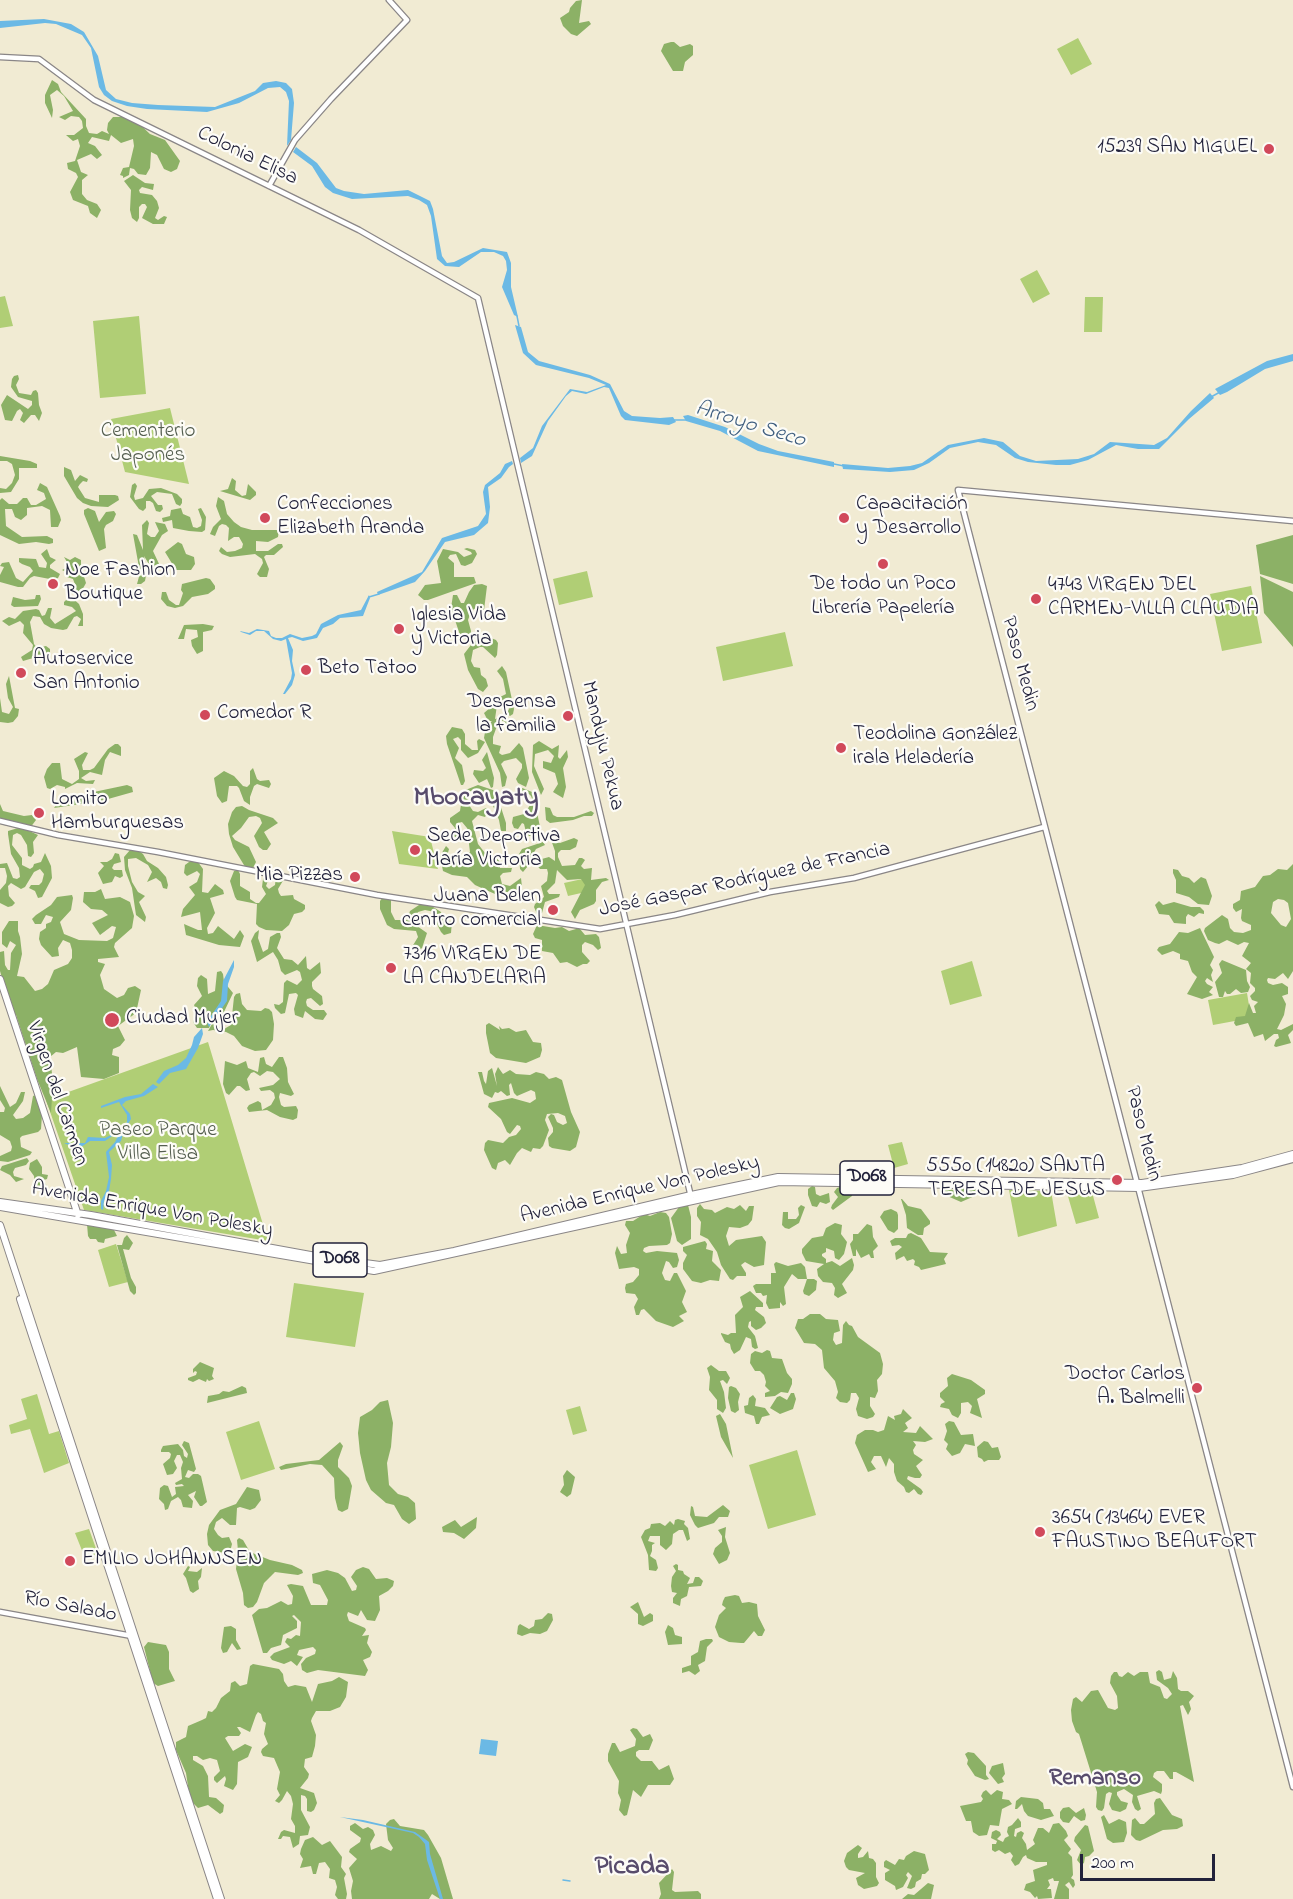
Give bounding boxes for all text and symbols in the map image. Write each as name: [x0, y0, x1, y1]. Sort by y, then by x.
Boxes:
street label: Colonia Elisa: [192, 122, 302, 192]
place label: 15239 SAN MIGUEL: [1097, 136, 1257, 162]
marker: 15239 SAN MIGUEL: [1262, 142, 1276, 156]
water label: Arroyo Seco: [692, 397, 808, 455]
park label: Cementerio Japonés: [101, 420, 195, 470]
place label: Confecciones Elizabeth Aranda: [277, 493, 424, 543]
place label: Capacitación y Desarrollo: [856, 493, 968, 543]
marker: Confecciones Elizabeth Aranda: [258, 511, 272, 525]
marker: Capacitación y Desarrollo: [837, 511, 851, 525]
marker: De todo un Poco Librería Papelería: [876, 557, 890, 571]
place label: Noe Fashion Boutique: [65, 559, 175, 609]
place label: De todo un Poco Librería Papelería: [810, 573, 956, 623]
place label: 4743 VIRGEN DEL CARMEN-VILLA CLAUDIA: [1048, 574, 1259, 624]
marker: Noe Fashion Boutique: [46, 577, 60, 591]
marker: 4743 VIRGEN DEL CARMEN-VILLA CLAUDIA: [1029, 592, 1043, 606]
place label: Iglesia Vida y Victoria: [411, 604, 506, 654]
street label: Paso Medin: [994, 614, 1044, 714]
marker: Iglesia Vida y Victoria: [392, 622, 406, 636]
place label: Autoservice San Antonio: [33, 648, 140, 698]
place label: Beto Tatoo: [318, 657, 417, 683]
marker: Beto Tatoo: [299, 663, 313, 677]
marker: Autoservice San Antonio: [14, 666, 28, 680]
street label: Mandyju Pekua: [574, 679, 628, 813]
place label: Despensa la familia: [467, 691, 556, 741]
place label: Comedor R: [217, 702, 311, 728]
marker: Comedor R: [198, 708, 212, 722]
marker: Despensa la familia: [561, 709, 575, 723]
place label: Teodolina González irala Heladería: [853, 723, 1017, 773]
marker: Teodolina González irala Heladería: [834, 741, 848, 755]
district label: Mbocayaty: [414, 784, 538, 816]
place label: Lomito Hamburguesas: [51, 788, 184, 838]
marker: Lomito Hamburguesas: [32, 806, 46, 820]
place label: Sede Deportiva María Victoria: [427, 825, 560, 875]
street label: José Gaspar Rodríguez de Francia: [597, 838, 893, 924]
marker: Sede Deportiva María Victoria: [408, 843, 422, 857]
place label: Mia Pizzas: [256, 864, 343, 890]
marker: Mia Pizzas: [348, 870, 362, 884]
place label: Juana Belen centro comercial: [402, 885, 541, 935]
marker: Juana Belen centro comercial: [546, 903, 560, 917]
place label: 7316 VIRGEN DE LA CANDELARIA: [403, 943, 546, 993]
marker: 7316 VIRGEN DE LA CANDELARIA: [384, 961, 398, 975]
place label: Ciudad Mujer: [126, 1007, 238, 1033]
marker: Ciudad Mujer: [103, 1011, 121, 1029]
street label: Virgen del Carmen: [19, 1018, 93, 1170]
street label: Paso Medin: [1118, 1084, 1166, 1184]
park label: Paseo Parque Villa Elisa: [99, 1119, 217, 1169]
street label: Avenida Enrique Von Polesky: [518, 1151, 762, 1231]
place label: 5550 (14820) SANTA TERESA DE JESUS: [926, 1155, 1105, 1205]
road number: D068: [840, 1161, 894, 1195]
marker: 5550 (14820) SANTA TERESA DE JESUS: [1110, 1173, 1124, 1187]
street label: Avenida Enrique Von Polesky: [29, 1177, 275, 1245]
road number: D068: [313, 1243, 367, 1277]
place label: Doctor Carlos A. Balmelli: [1065, 1363, 1185, 1413]
marker: Doctor Carlos A. Balmelli: [1190, 1381, 1204, 1395]
place label: 3654 (13464) EVER FAUSTINO BEAUFORT: [1052, 1507, 1257, 1557]
marker: 3654 (13464) EVER FAUSTINO BEAUFORT: [1033, 1525, 1047, 1539]
place label: EMILIO JOHANNSEN: [82, 1548, 262, 1574]
marker: EMILIO JOHANNSEN: [63, 1554, 77, 1568]
street label: Río Salado: [21, 1587, 119, 1629]
district label: Remanso: [1049, 1766, 1141, 1794]
scale bar: [1083, 1842, 1218, 1880]
text: 200 m: [1091, 1851, 1134, 1877]
district label: Picada: [594, 1853, 670, 1885]

